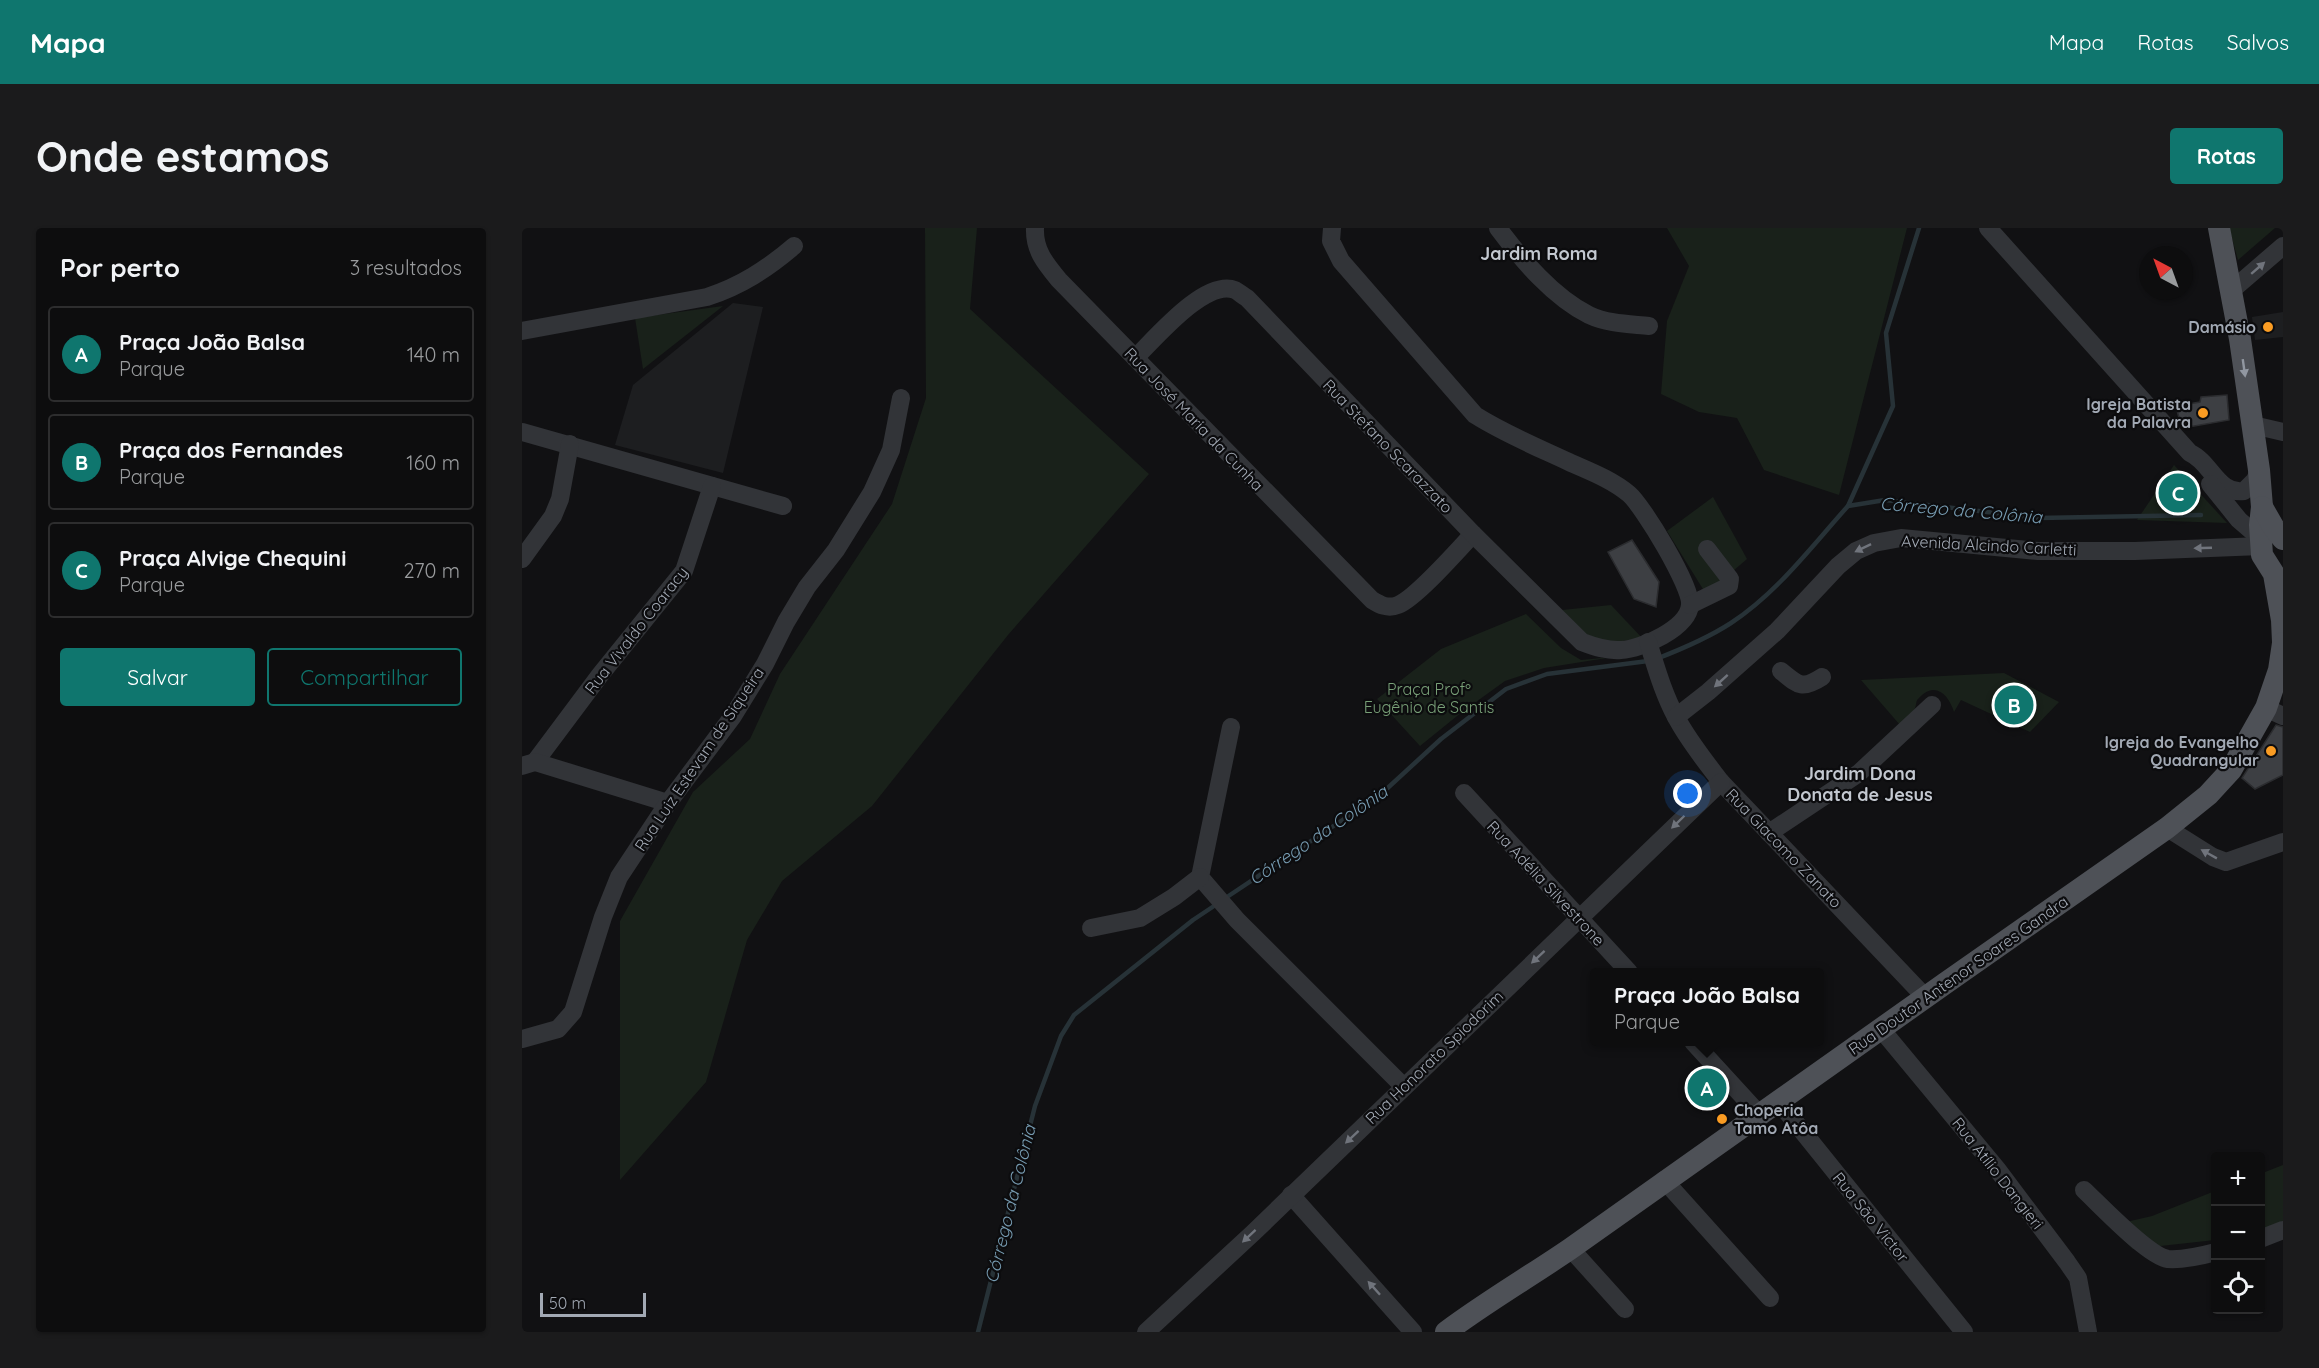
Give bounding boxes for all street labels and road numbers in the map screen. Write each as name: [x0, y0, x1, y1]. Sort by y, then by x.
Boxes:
street label: Rua José Maria da Cunha: [1120, 343, 1268, 495]
street label: Rua Stefano Scarazzato: [1319, 375, 1457, 517]
street label: Avenida Alcindo Carletti: [1901, 530, 2077, 560]
street label: Rua Vivaldo Coaracy: [580, 562, 692, 698]
street label: Rua Luiz Estevam de Siqueira: [630, 663, 768, 855]
street label: Rua Giacomo Zanato: [1722, 784, 1846, 912]
street label: Rua Adélia Silvestrone: [1483, 816, 1609, 950]
street label: Rua Doutor Antenor Soares Gandra: [1844, 891, 2072, 1059]
street label: Rua Honorato Spiodorim: [1361, 986, 1507, 1128]
street label: Rua Atílio Dangieri: [1948, 1113, 2048, 1233]
street label: Rua São Victor: [1829, 1168, 1913, 1266]

